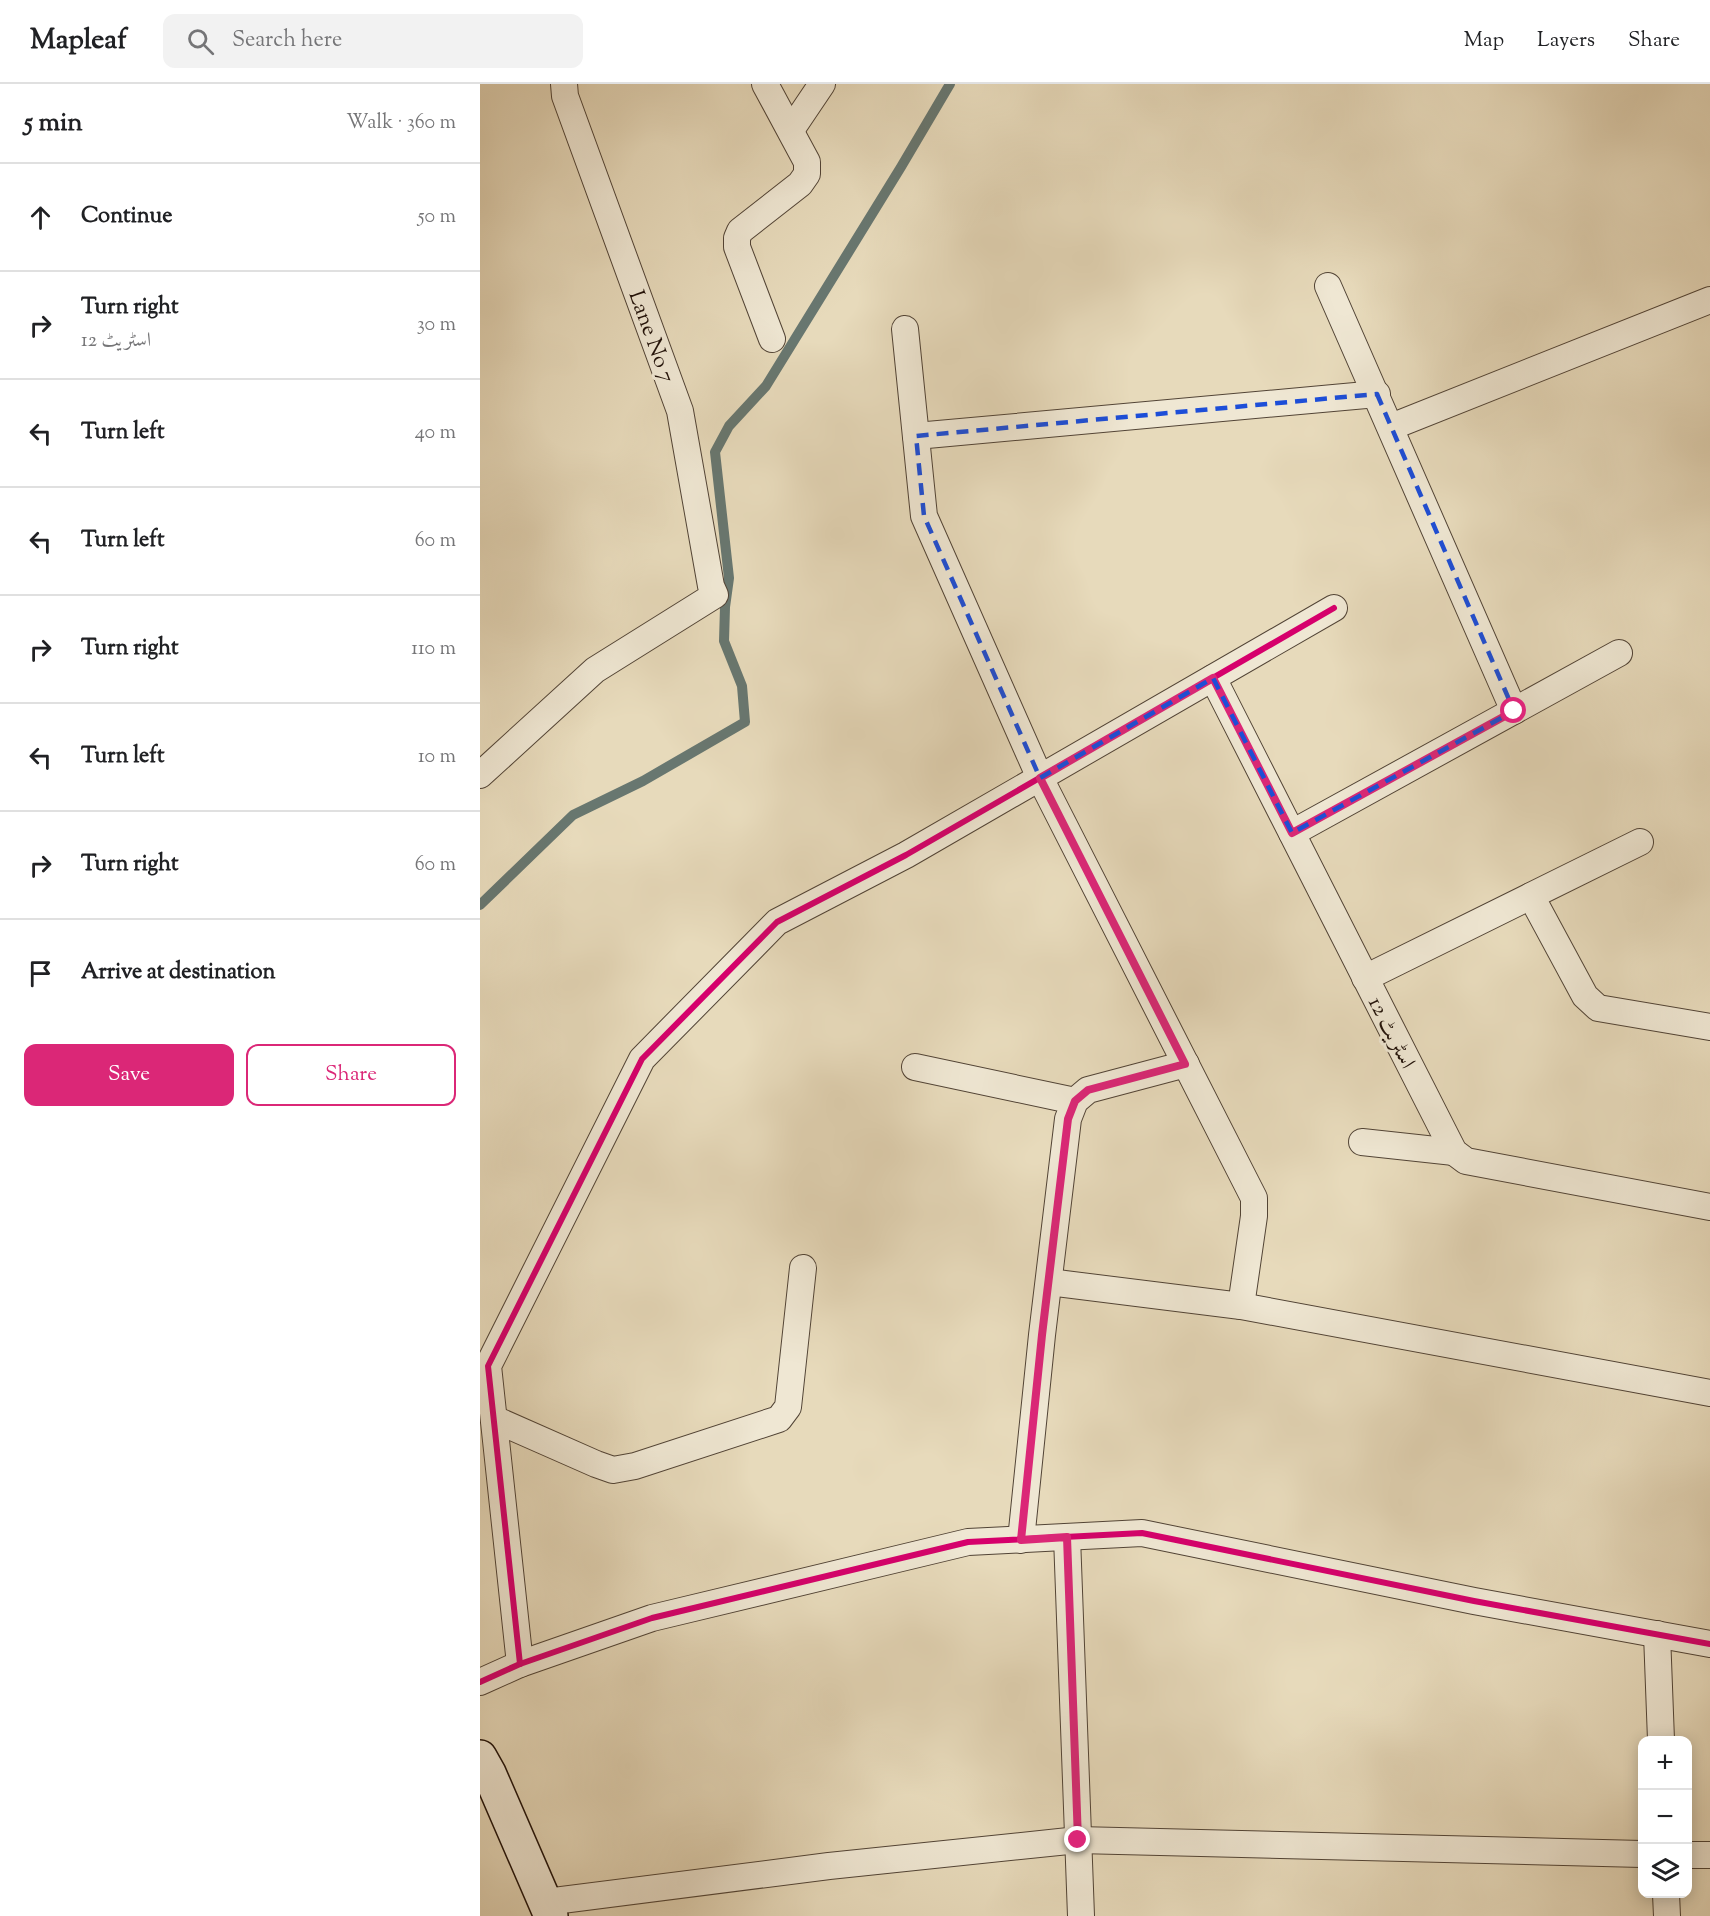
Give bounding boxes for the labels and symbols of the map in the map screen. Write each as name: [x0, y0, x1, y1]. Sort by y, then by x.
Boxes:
street label: Lane No 7: [619, 286, 682, 388]
route start: [1500, 697, 1526, 723]
street label: اسٹریٹ 12: [1359, 992, 1422, 1075]
route end: [1064, 1826, 1090, 1852]

